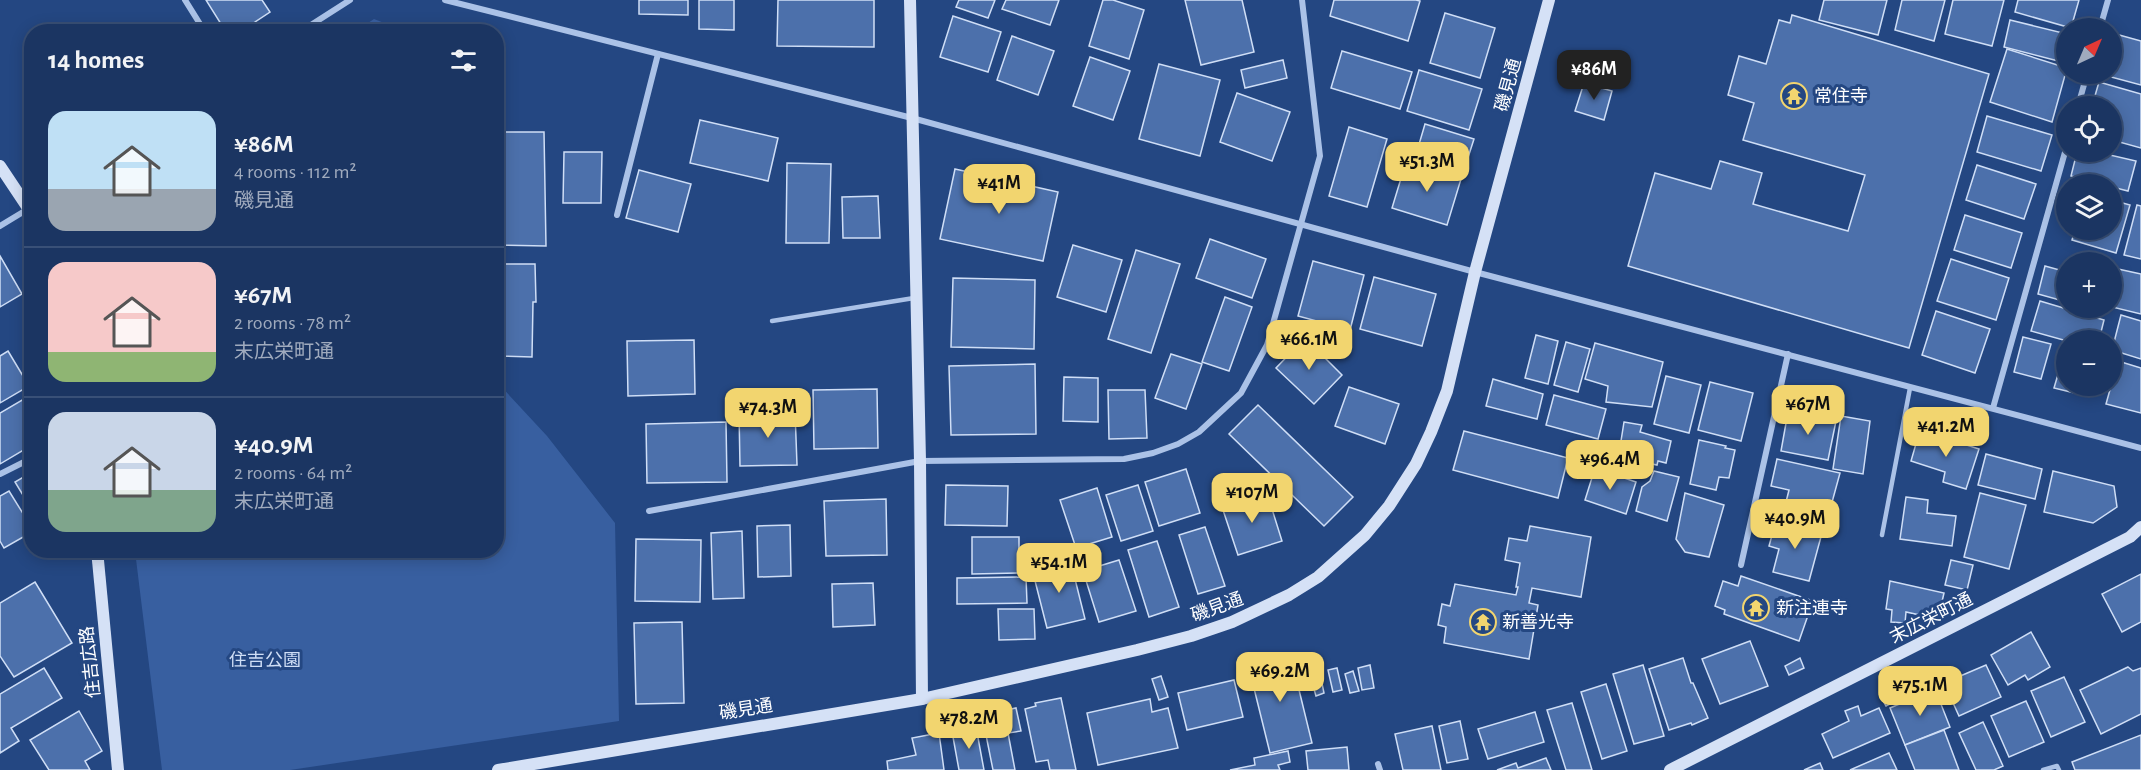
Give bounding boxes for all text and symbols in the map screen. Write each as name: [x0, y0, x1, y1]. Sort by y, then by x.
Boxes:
north arrow: [2056, 18, 2122, 84]
map controls: [2056, 18, 2122, 396]
icon: filters: [447, 44, 480, 77]
text: 14 homes: [48, 47, 144, 73]
pin: ¥86M: [1558, 50, 1630, 101]
street label: 磯見通: [1492, 57, 1525, 114]
text: ¥86M: [1571, 59, 1617, 79]
temple icon: 常住寺: [1779, 81, 1809, 111]
place label: 常住寺: [1814, 87, 1868, 106]
button: locate: [2056, 96, 2122, 162]
text: ¥86M: [234, 131, 294, 157]
icon: home: [96, 135, 168, 207]
pin: ¥51.3M: [1378, 142, 1476, 193]
text: ¥51.3M: [1399, 151, 1455, 171]
text: 4 rooms · 112 m²: [234, 162, 357, 182]
pin: ¥41M: [963, 164, 1035, 215]
text: ¥41M: [977, 173, 1021, 193]
button: layers: [2056, 174, 2122, 240]
text: 磯見通: [234, 191, 294, 211]
button: +: [2056, 252, 2122, 318]
text: ¥67M: [234, 282, 292, 308]
icon: home: [96, 286, 168, 358]
text: 2 rooms · 78 m²: [234, 313, 351, 333]
pin: ¥66.1M: [1260, 320, 1358, 371]
text: ¥66.1M: [1280, 329, 1338, 349]
button: −: [2056, 330, 2122, 396]
text: 末広栄町通: [234, 342, 334, 362]
pin: ¥67M: [1772, 385, 1844, 436]
pin: ¥74.3M: [719, 388, 817, 439]
text: ¥67M: [1786, 394, 1830, 414]
text: ¥74.3M: [739, 397, 797, 417]
pin: ¥41.2M: [1897, 407, 1995, 458]
text: ¥41.2M: [1917, 416, 1975, 436]
text: ¥40.9M: [234, 432, 314, 458]
icon: home: [96, 436, 168, 508]
pin: ¥96.4M: [1561, 440, 1659, 491]
text: ¥96.4M: [1580, 449, 1640, 469]
text: 2 rooms · 64 m²: [234, 463, 352, 483]
pin: ¥107M: [1210, 473, 1294, 524]
text: ¥107M: [1226, 482, 1278, 502]
text: 末広栄町通: [234, 492, 334, 512]
pin: ¥40.9M: [1746, 499, 1844, 550]
text: ¥40.9M: [1764, 508, 1826, 528]
pin: ¥54.1M: [1010, 543, 1108, 594]
text: ¥54.1M: [1031, 552, 1087, 572]
street label: 磯見通: [1189, 589, 1246, 626]
street label: 末広栄町通: [1887, 590, 1976, 647]
temple icon: 新注連寺: [1741, 593, 1771, 623]
place label: 新注連寺: [1776, 598, 1848, 618]
temple icon: 新善光寺: [1468, 607, 1498, 637]
place label: 新善光寺: [1502, 612, 1574, 632]
street label: 住吉広路: [77, 625, 104, 699]
park label: 住吉公園: [229, 651, 301, 670]
pin: ¥69.2M: [1231, 652, 1329, 703]
text: ¥69.2M: [1250, 661, 1310, 681]
pin: ¥75.1M: [1871, 666, 1969, 717]
text: ¥75.1M: [1892, 675, 1948, 695]
street label: 磯見通: [718, 696, 774, 723]
pin: ¥78.2M: [920, 699, 1018, 750]
text: ¥78.2M: [940, 708, 998, 728]

